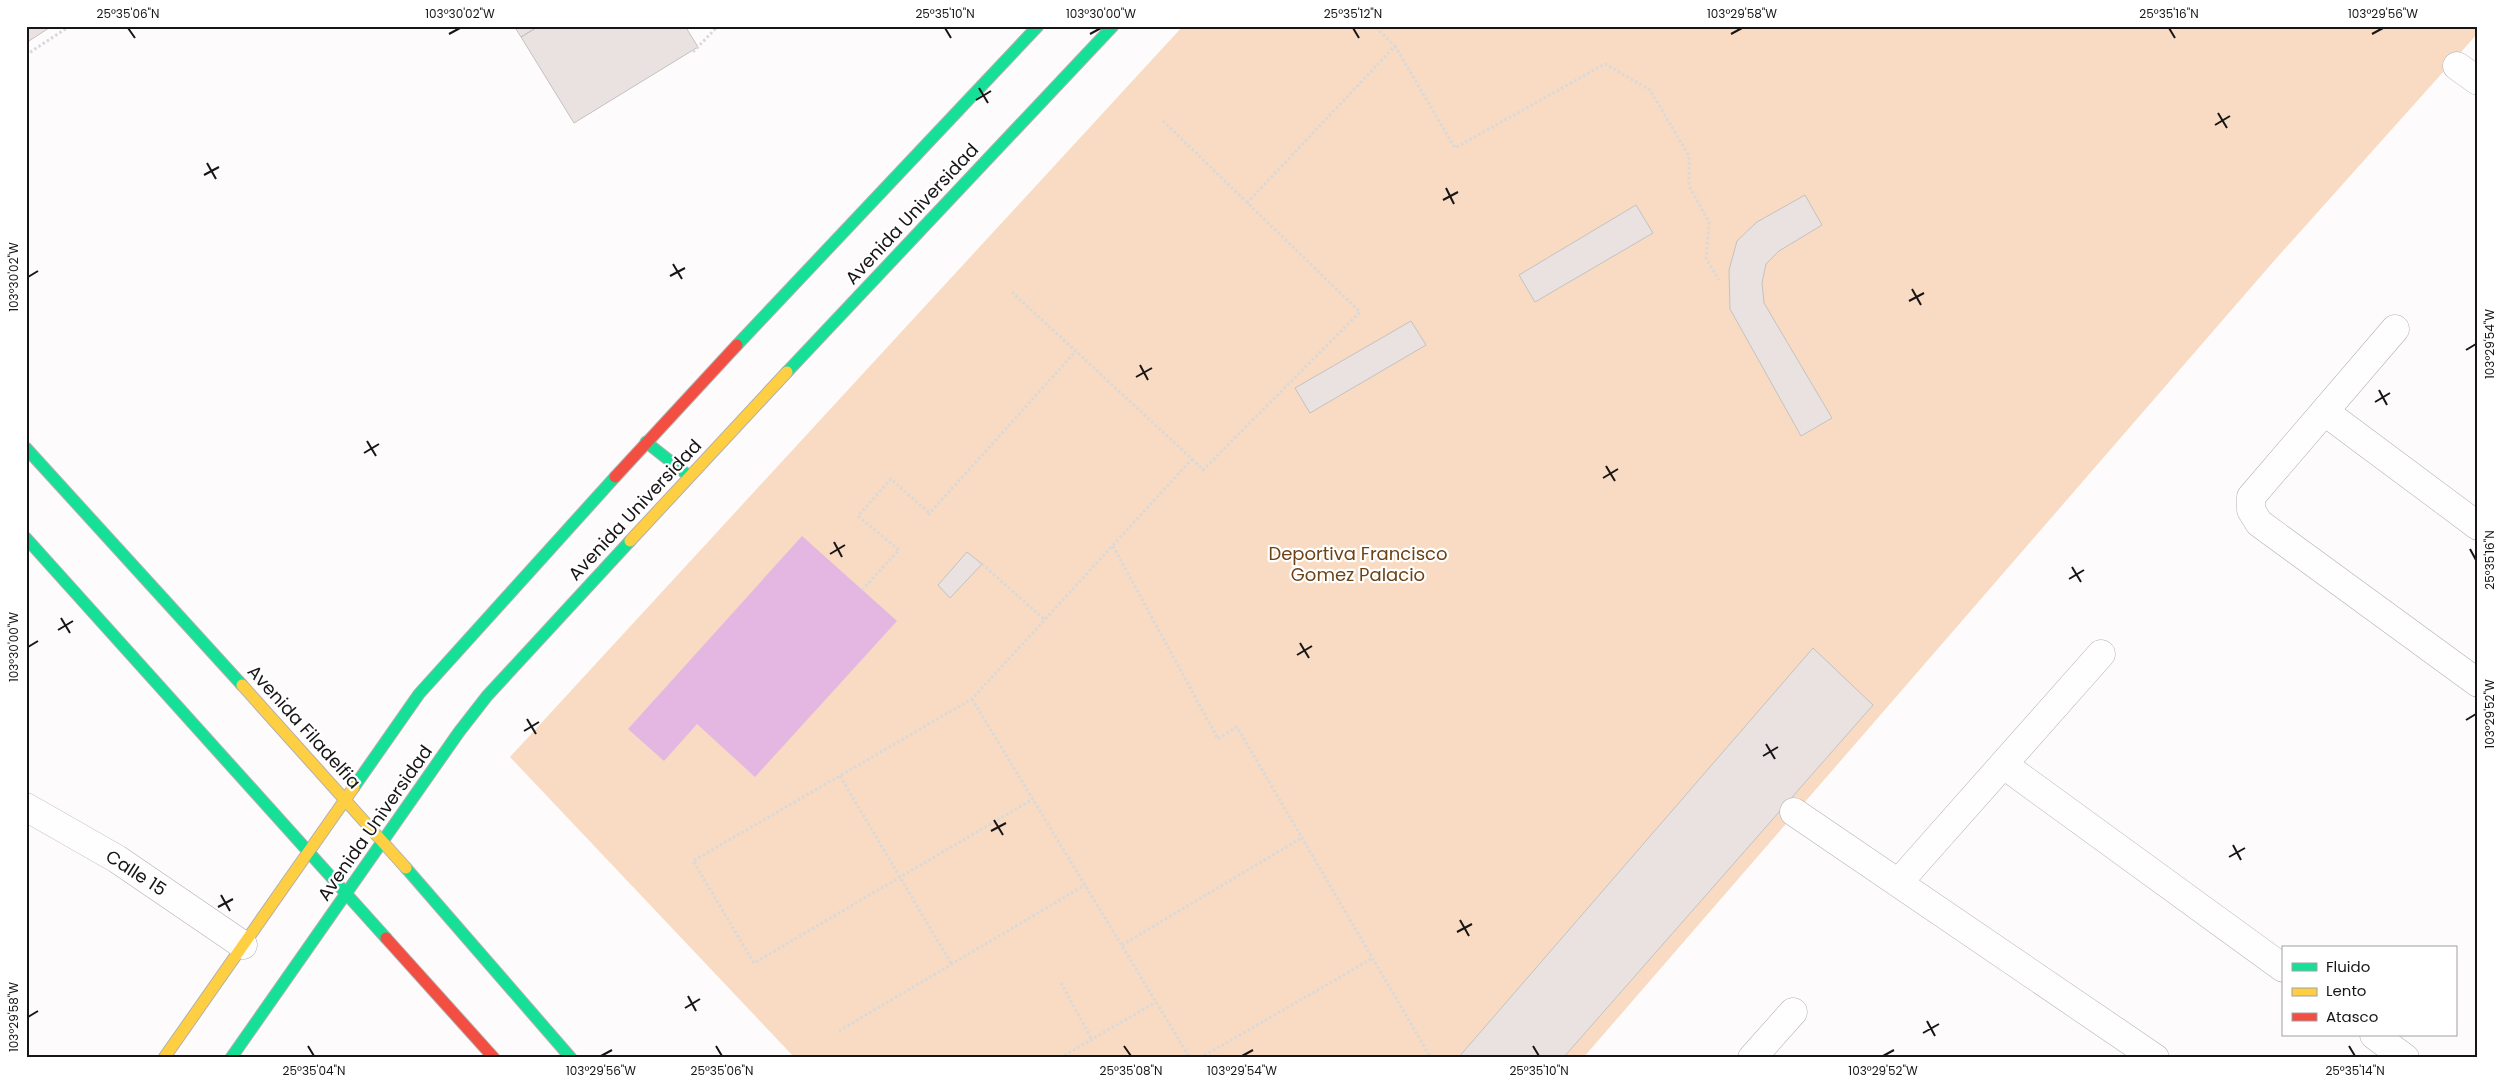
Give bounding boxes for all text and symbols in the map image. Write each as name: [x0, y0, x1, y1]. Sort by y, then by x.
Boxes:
text: 25°35'06"N: [97, 5, 159, 22]
text: 103°30'02"W: [425, 5, 495, 22]
text: 25°35'10"N: [915, 5, 975, 22]
text: 103°30'00"W: [1066, 5, 1136, 22]
text: 25°35'12"N: [1324, 5, 1382, 22]
text: 103°29'58"W: [1707, 5, 1777, 22]
text: 25°35'16"N: [2139, 5, 2199, 22]
text: 103°29'56"W: [2348, 5, 2418, 22]
street label: Avenida Universidad: [839, 138, 984, 290]
text: 103°30'02"W: [5, 242, 22, 312]
text: 103°29'54"W: [2481, 309, 2498, 379]
street label: Avenida Universidad: [562, 434, 707, 586]
text: 25°35'16"N: [2481, 530, 2498, 590]
park label: Deportiva Francisco Gomez Palacio: [1268, 541, 1448, 587]
text: 103°30'00"W: [5, 612, 22, 682]
street label: Avenida Filadelfia: [242, 659, 367, 794]
text: 103°29'52"W: [2481, 679, 2498, 749]
street label: Avenida Universidad: [311, 740, 438, 906]
street label: Calle 15: [101, 844, 172, 902]
legend: [2282, 946, 2456, 1036]
text: Fluido: [2326, 956, 2370, 977]
text: Lento: [2326, 980, 2366, 1001]
text: 103°29'58"W: [5, 982, 22, 1052]
text: Atasco: [2326, 1006, 2378, 1027]
text: 25°35'04"N: [283, 1062, 345, 1079]
text: 103°29'56"W: [566, 1062, 636, 1079]
text: 25°35'06"N: [691, 1062, 753, 1079]
text: 25°35'08"N: [1100, 1062, 1162, 1079]
text: 103°29'54"W: [1207, 1062, 1277, 1079]
text: 25°35'10"N: [1509, 1062, 1569, 1079]
text: 103°29'52"W: [1848, 1062, 1918, 1079]
text: 25°35'14"N: [2325, 1062, 2385, 1079]

